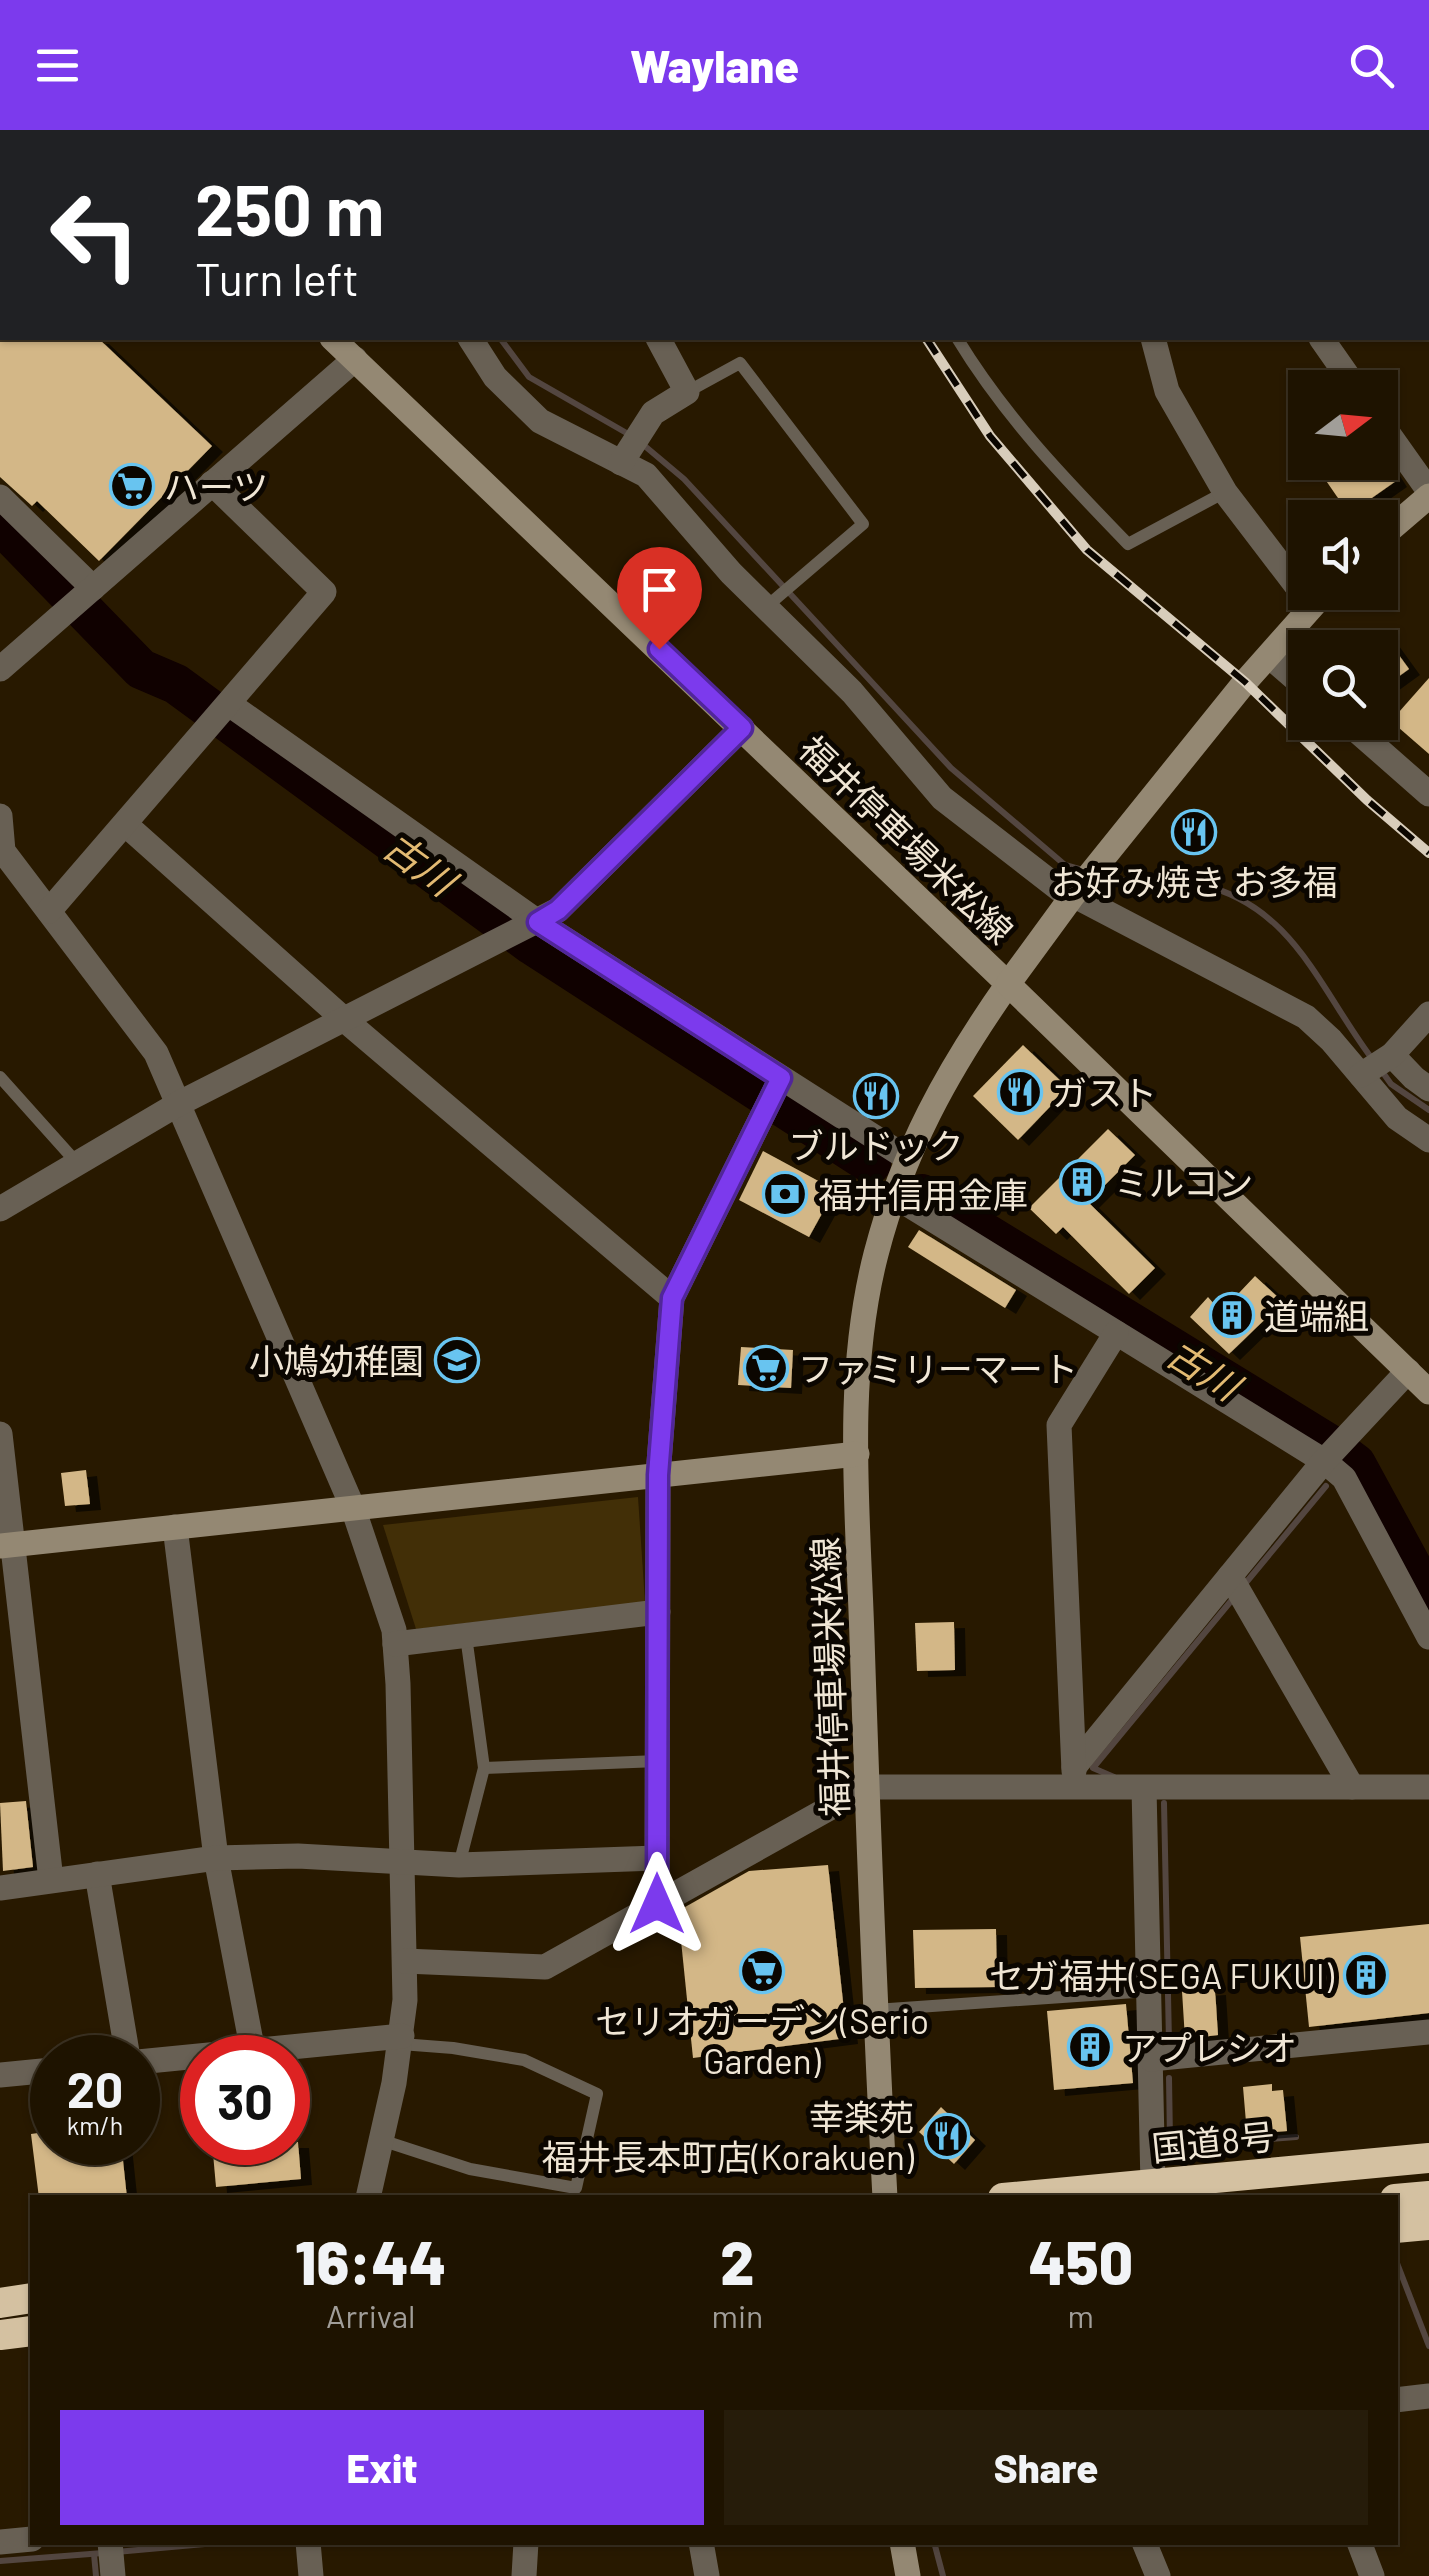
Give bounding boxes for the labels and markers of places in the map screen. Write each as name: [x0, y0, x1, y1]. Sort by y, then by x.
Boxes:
supermarket icon: ハーツ: [109, 463, 155, 509]
place label: ハーツ: [164, 465, 268, 507]
pin: [617, 547, 702, 650]
restaurant icon: お好み焼き お多福: [1171, 809, 1217, 855]
place label: お好み焼き お多福: [1050, 860, 1338, 902]
restaurant icon: ガスト: [997, 1069, 1043, 1115]
place label: ガスト: [1052, 1071, 1157, 1113]
restaurant icon: ブルドック: [853, 1073, 899, 1119]
place label: ブルドック: [788, 1124, 964, 1166]
building icon: ミルコン: [1059, 1159, 1105, 1205]
place label: ミルコン: [1114, 1161, 1253, 1203]
bank icon: 福井信用金庫: [762, 1171, 808, 1217]
place label: 福井信用金庫: [818, 1173, 1028, 1215]
building icon: 道端組: [1209, 1292, 1255, 1338]
place label: 道端組: [1264, 1294, 1369, 1336]
school or university icon: 小鳩幼稚園: [434, 1337, 480, 1383]
place label: 小鳩幼稚園: [249, 1339, 424, 1381]
supermarket icon: ファミリーマート: [743, 1345, 789, 1391]
place label: ファミリーマート: [798, 1347, 1078, 1389]
supermarket icon: セリオガーデン(Serio Garden): [739, 1948, 785, 1994]
building icon: セガ福井(SEGA FUKUI): [1343, 1952, 1389, 1998]
place label: セガ福井(SEGA FUKUI): [989, 1954, 1335, 1996]
place label: セリオガーデン(Serio Garden): [595, 1999, 929, 2081]
building icon: アプレシオ: [1067, 2024, 1113, 2070]
place label: アプレシオ: [1122, 2026, 1297, 2068]
place label: 幸楽苑 福井長本町店(Korakuen): [541, 2095, 915, 2177]
restaurant icon: 幸楽苑 福井長本町店(Korakuen): [924, 2113, 970, 2159]

